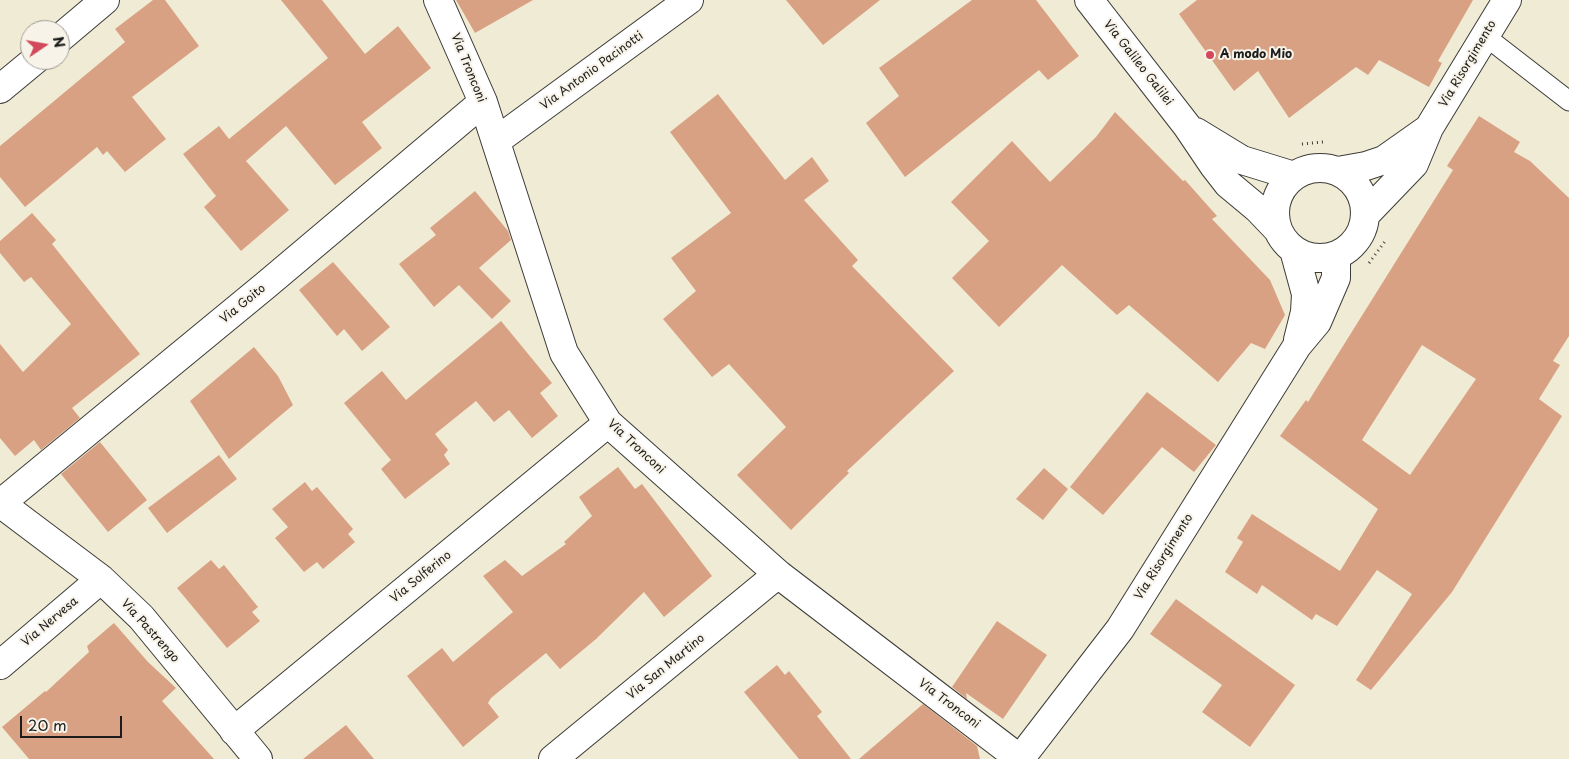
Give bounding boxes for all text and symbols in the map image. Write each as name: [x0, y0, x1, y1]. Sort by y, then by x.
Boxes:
street label: Via Galileo Galilei: [1100, 18, 1176, 108]
street label: Via Risorgimento: [1436, 18, 1500, 110]
north arrow: [20, 20, 70, 70]
street label: Via Antonio Pacinotti: [538, 29, 646, 113]
street label: Via Tronconi: [448, 31, 488, 105]
text: N: [48, 34, 71, 50]
place label: A modo Mio: [1220, 48, 1292, 62]
marker: A modo Mio: [1204, 49, 1216, 61]
street label: Via Goito: [217, 281, 269, 327]
street label: Via Tronconi: [604, 417, 668, 477]
street label: Via Risorgimento: [1132, 511, 1196, 603]
street label: Via Solferino: [388, 548, 454, 606]
street label: Via Nervesa: [19, 594, 81, 650]
street label: Via Pastrengo: [118, 596, 182, 666]
street label: Via San Martino: [624, 631, 708, 703]
street label: Via Tronconi: [915, 676, 983, 732]
scale bar: [22, 706, 125, 738]
text: 20 m: [28, 713, 67, 736]

